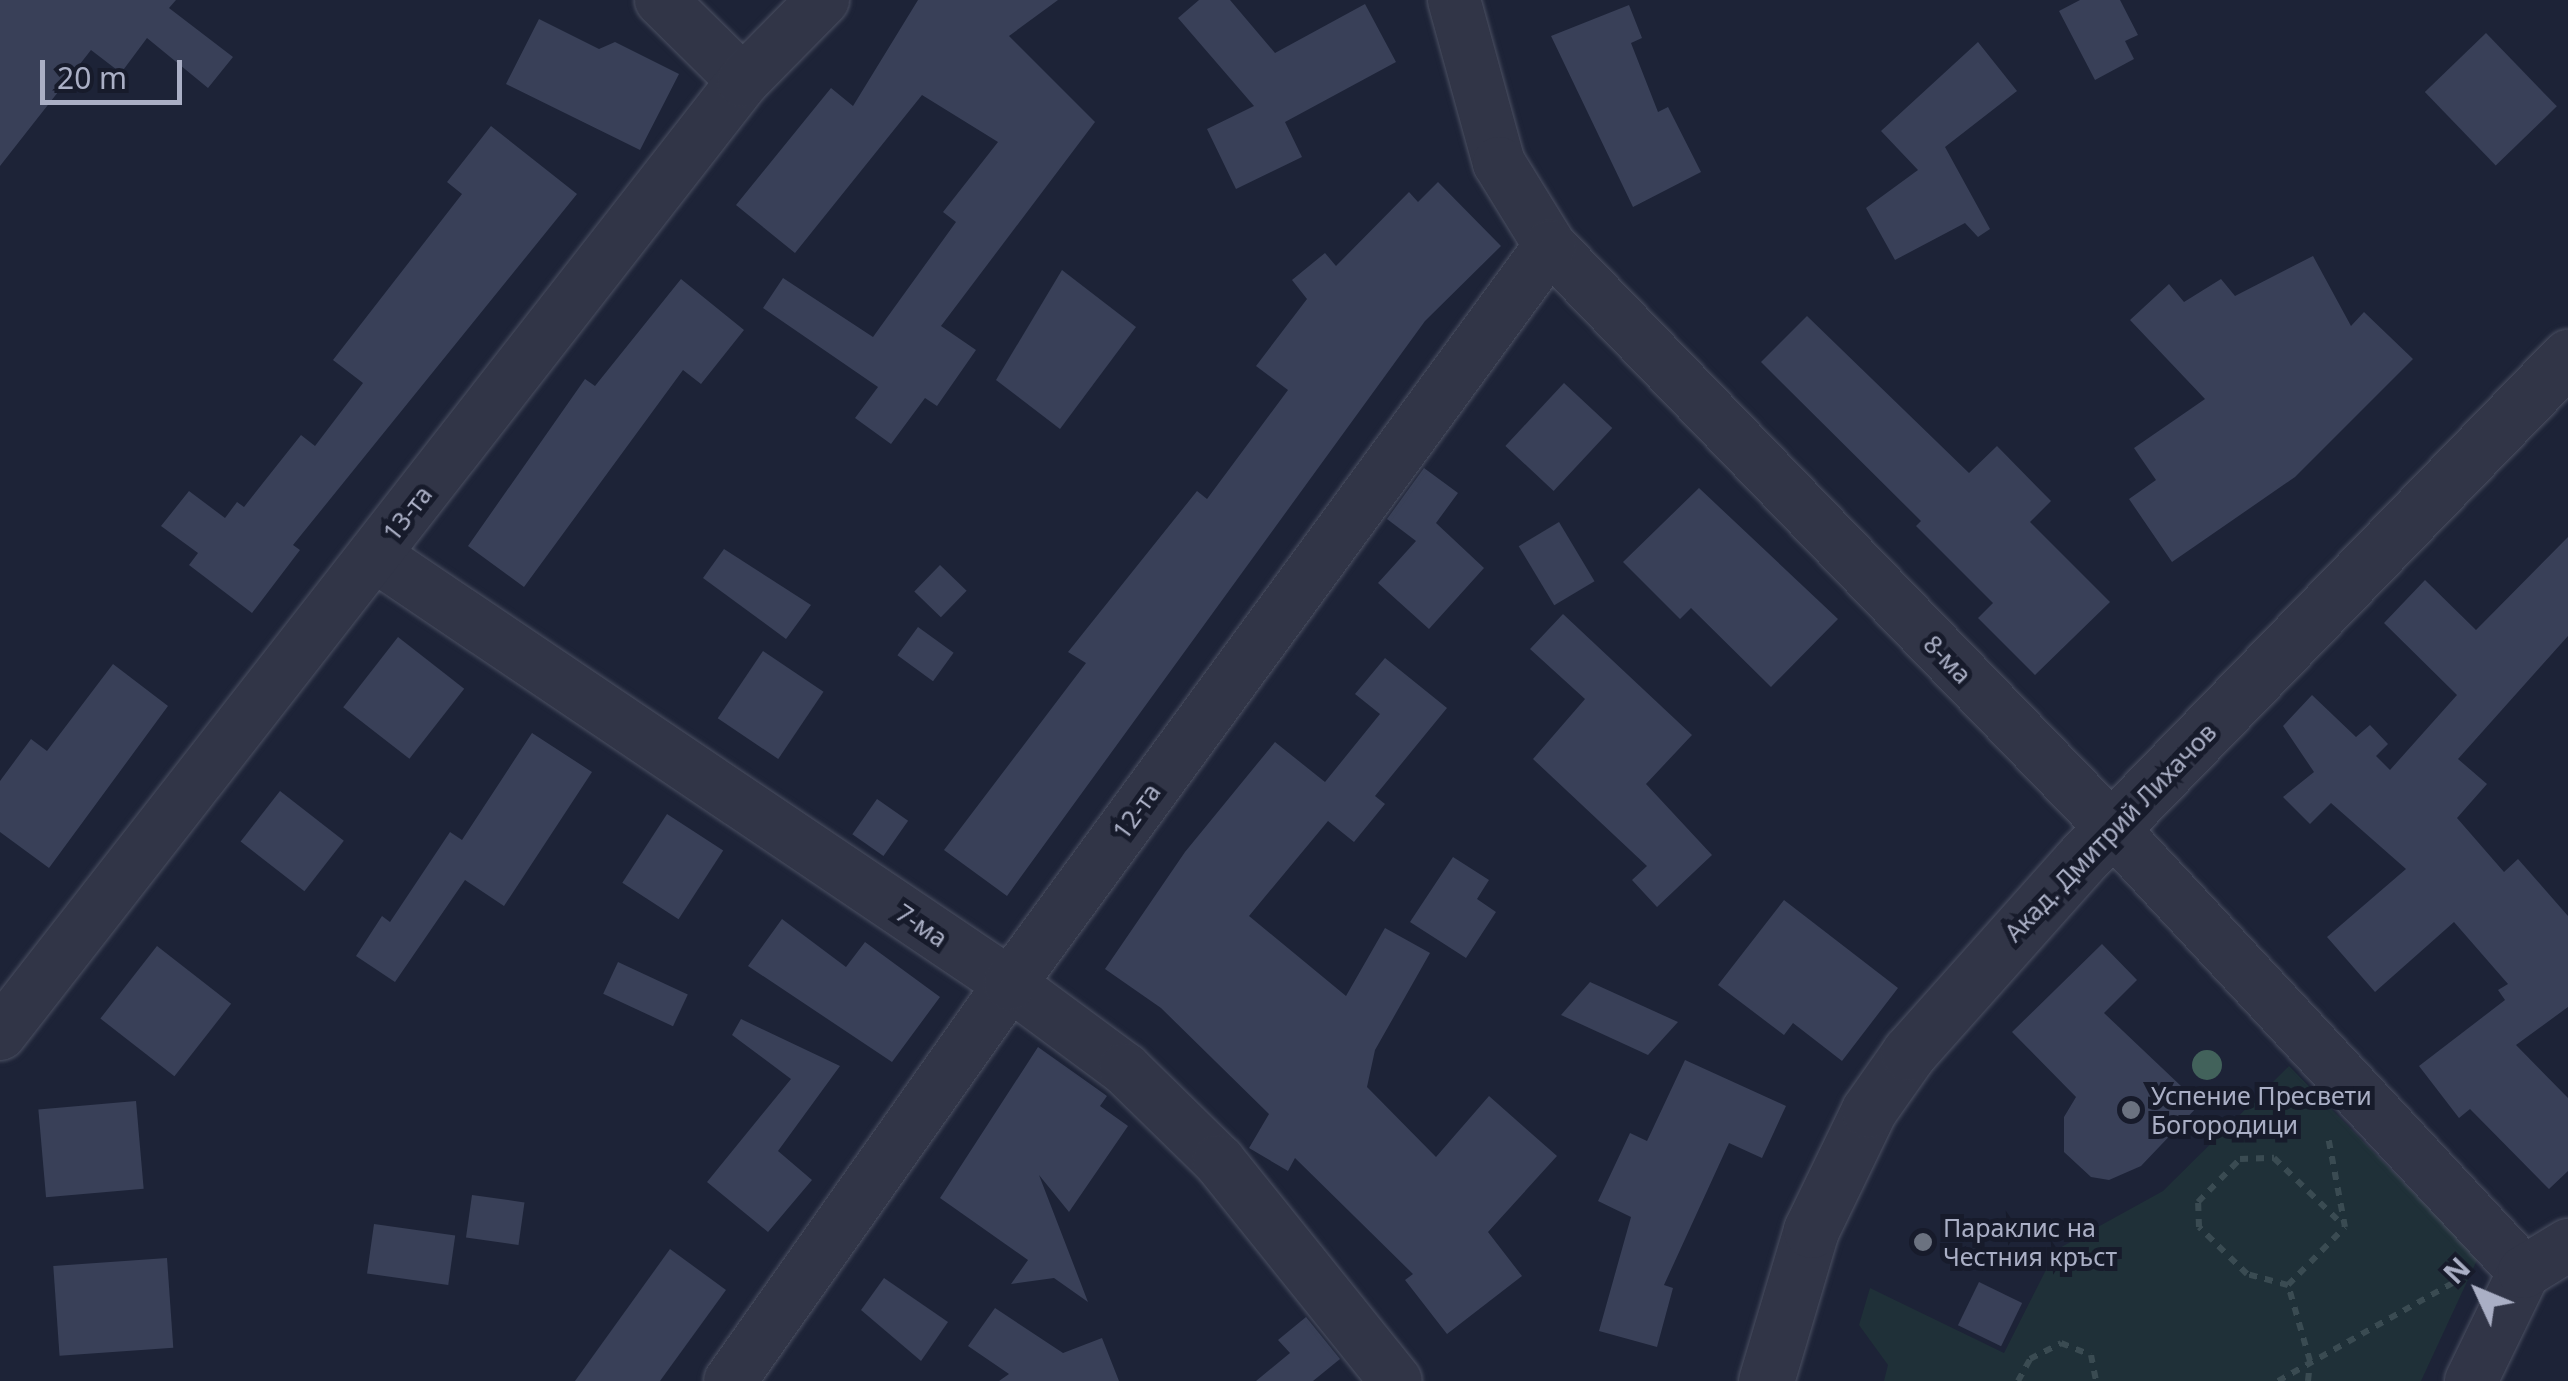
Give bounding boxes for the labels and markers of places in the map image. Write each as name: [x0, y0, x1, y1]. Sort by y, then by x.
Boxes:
place label: Успение Пресвети Богородици: [2151, 1081, 2372, 1140]
marker: Успение Пресвети Богородици: [2120, 1099, 2142, 1121]
place label: Параклис на Честния кръст: [1943, 1213, 2117, 1272]
marker: Параклис на Честния кръст: [1912, 1231, 1934, 1253]

